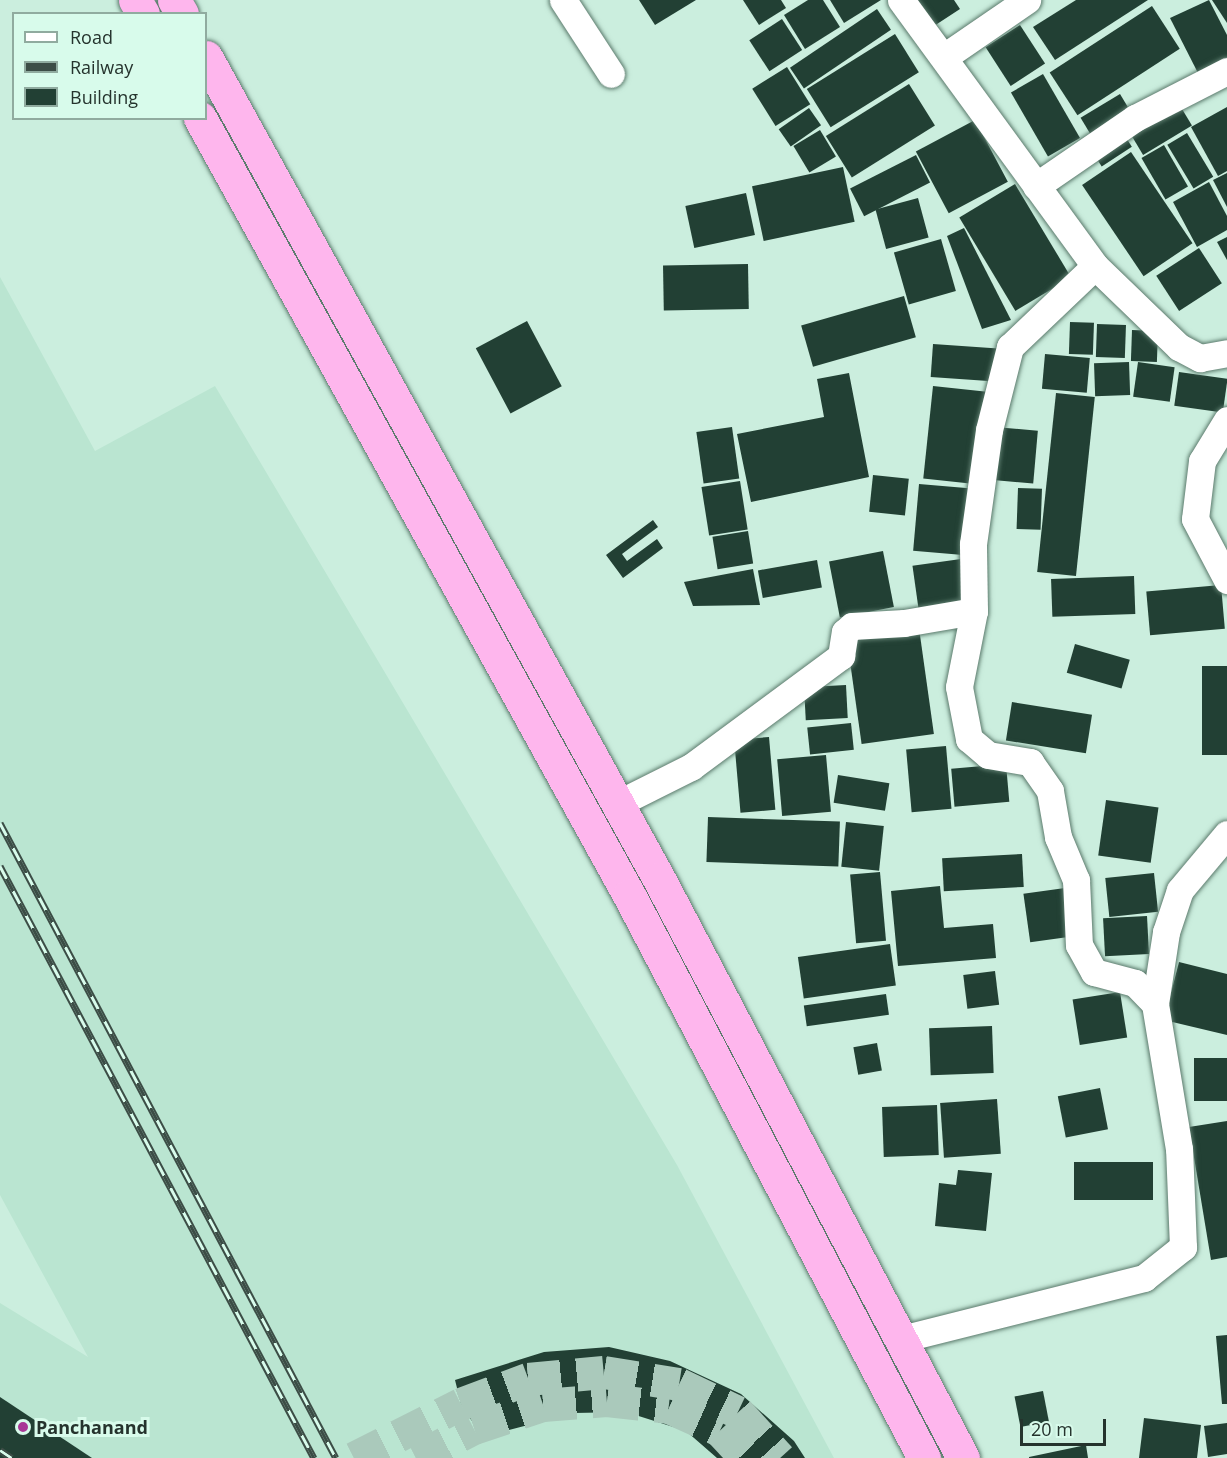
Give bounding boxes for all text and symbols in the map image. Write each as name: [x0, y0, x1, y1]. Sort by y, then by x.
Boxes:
legend: [12, 12, 207, 120]
text: Road: [70, 25, 113, 49]
text: Railway: [70, 55, 133, 79]
text: Building: [70, 85, 138, 109]
scale bar: [1023, 1407, 1108, 1445]
place label: Panchanand: [36, 1416, 148, 1438]
text: 20 m: [1031, 1417, 1073, 1441]
marker: Panchanand: [14, 1418, 32, 1436]

